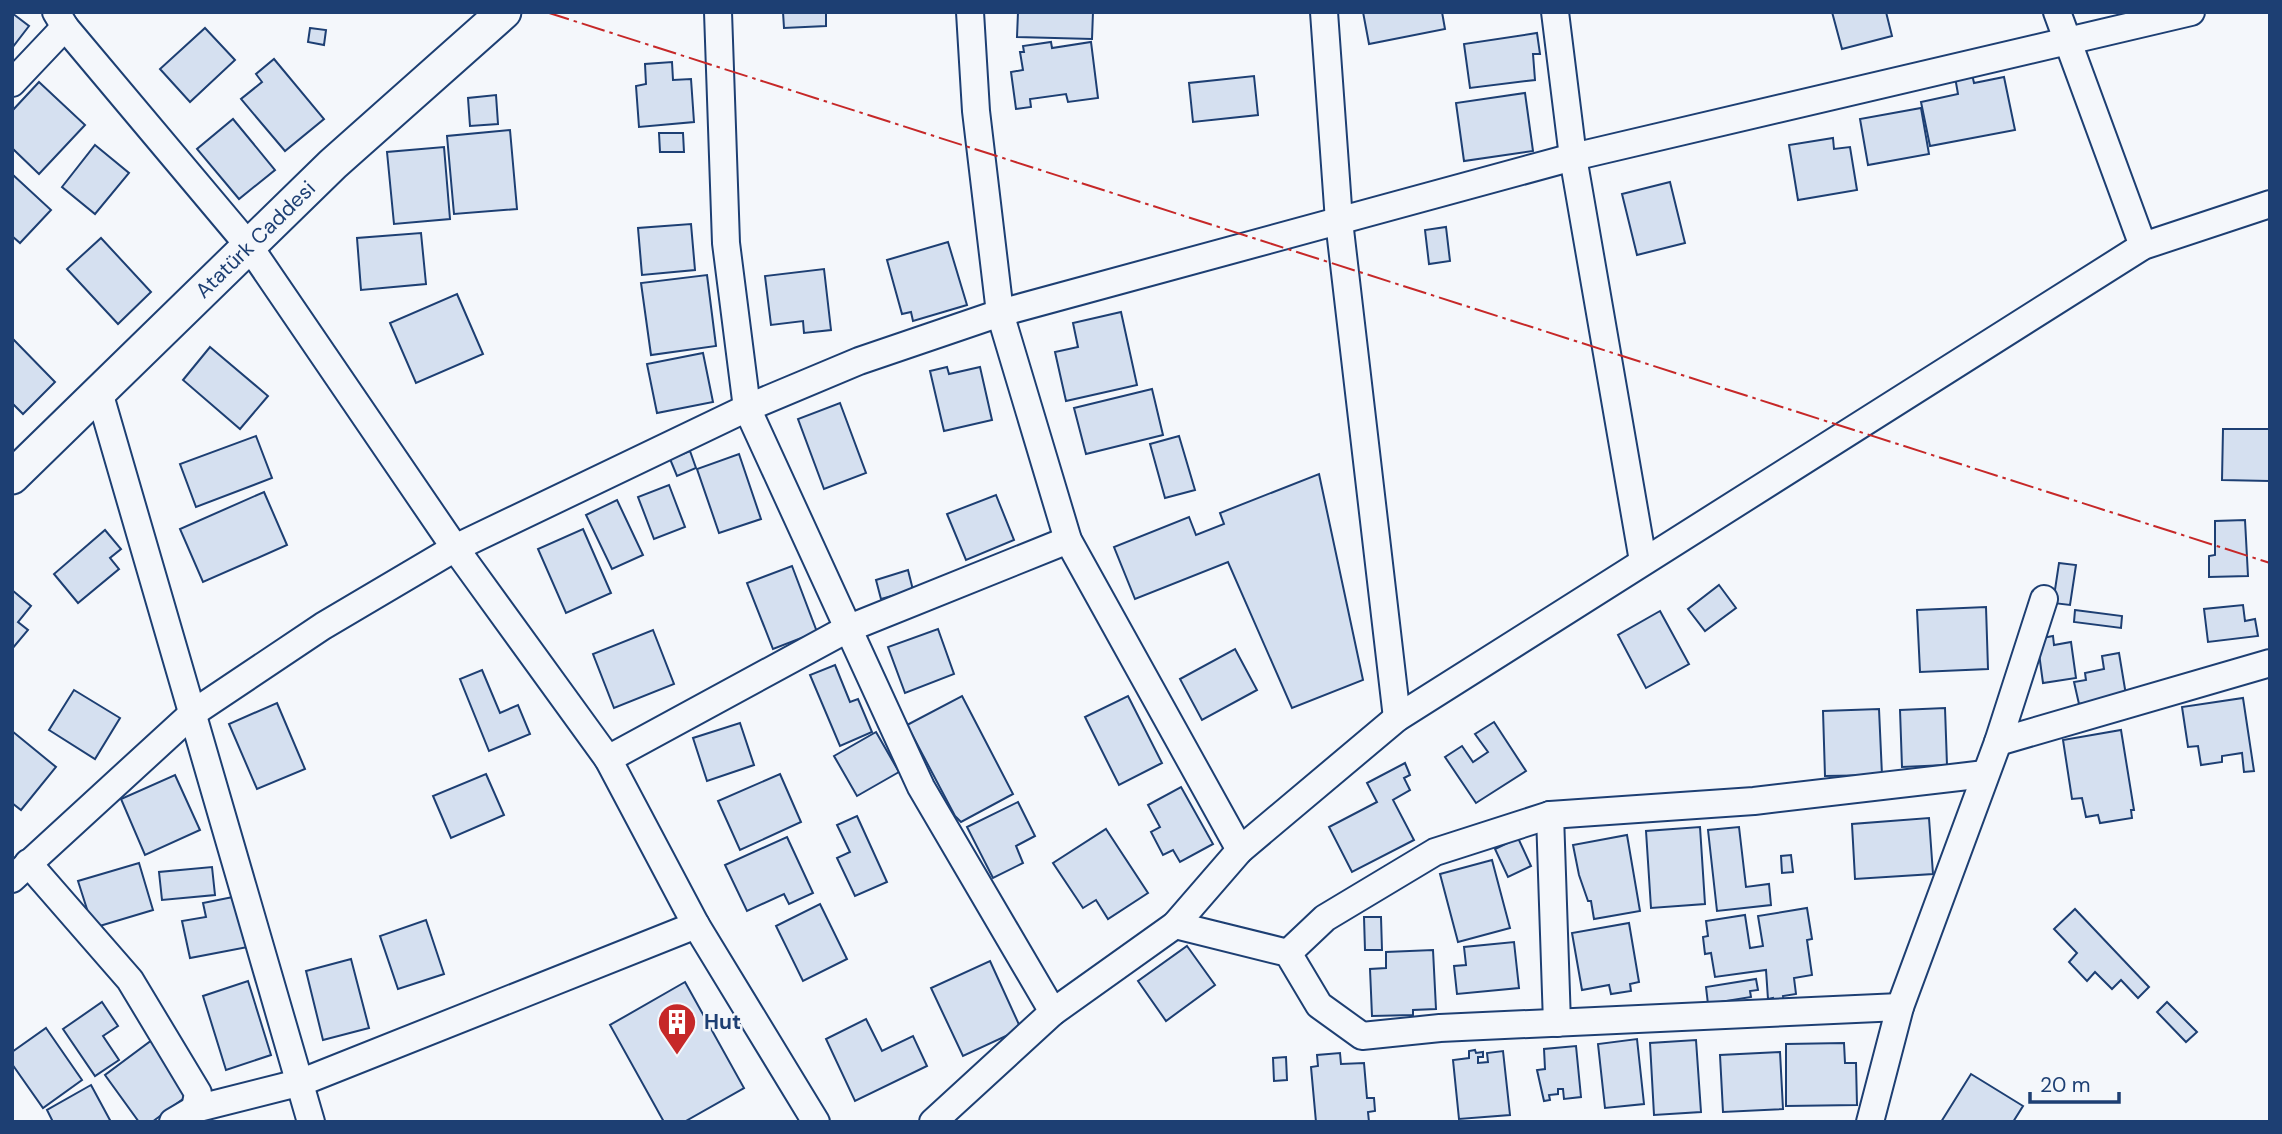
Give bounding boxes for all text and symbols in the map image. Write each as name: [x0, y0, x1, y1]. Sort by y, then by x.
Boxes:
street label: Atatürk Caddesi: [189, 175, 321, 304]
building icon: Hut: [656, 1001, 698, 1056]
place label: Hut: [704, 1008, 741, 1036]
scale bar: [2030, 1060, 2119, 1104]
text: 20 m: [2040, 1071, 2091, 1099]

